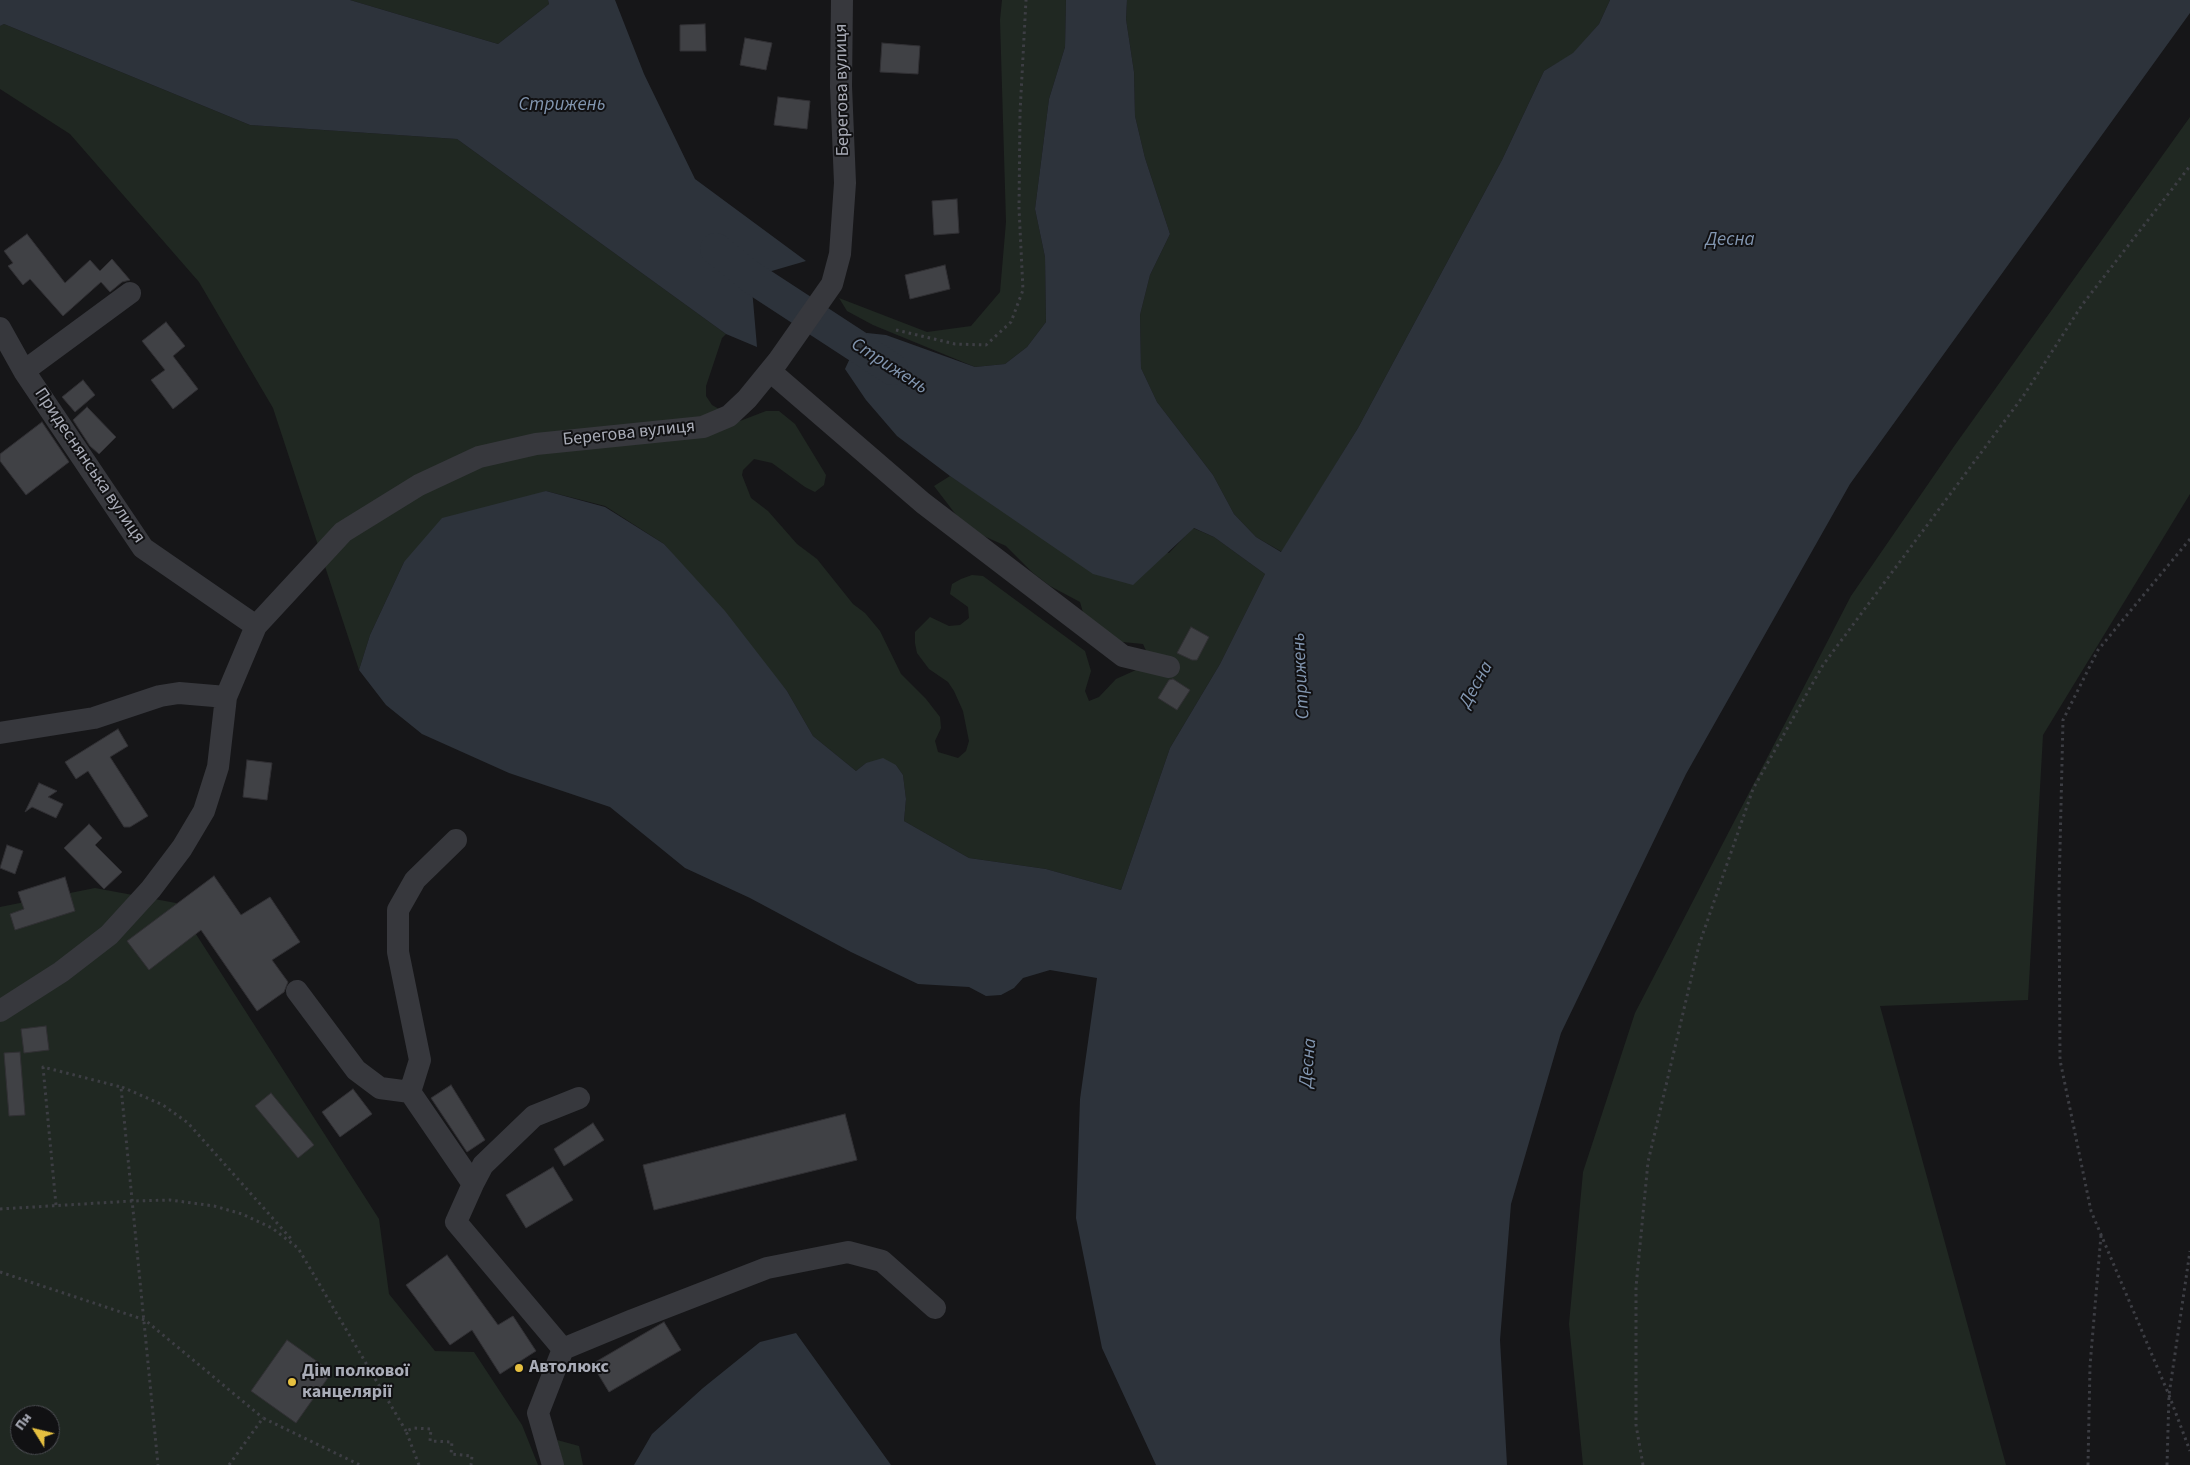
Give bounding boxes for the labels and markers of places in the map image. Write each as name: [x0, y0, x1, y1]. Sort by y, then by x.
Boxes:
place label: Автолюкс: [529, 1357, 609, 1379]
place label: Дім полкової канцелярії: [302, 1361, 409, 1404]
marker: Автолюкс: [513, 1362, 525, 1374]
marker: Дім полкової канцелярії: [286, 1376, 298, 1388]

